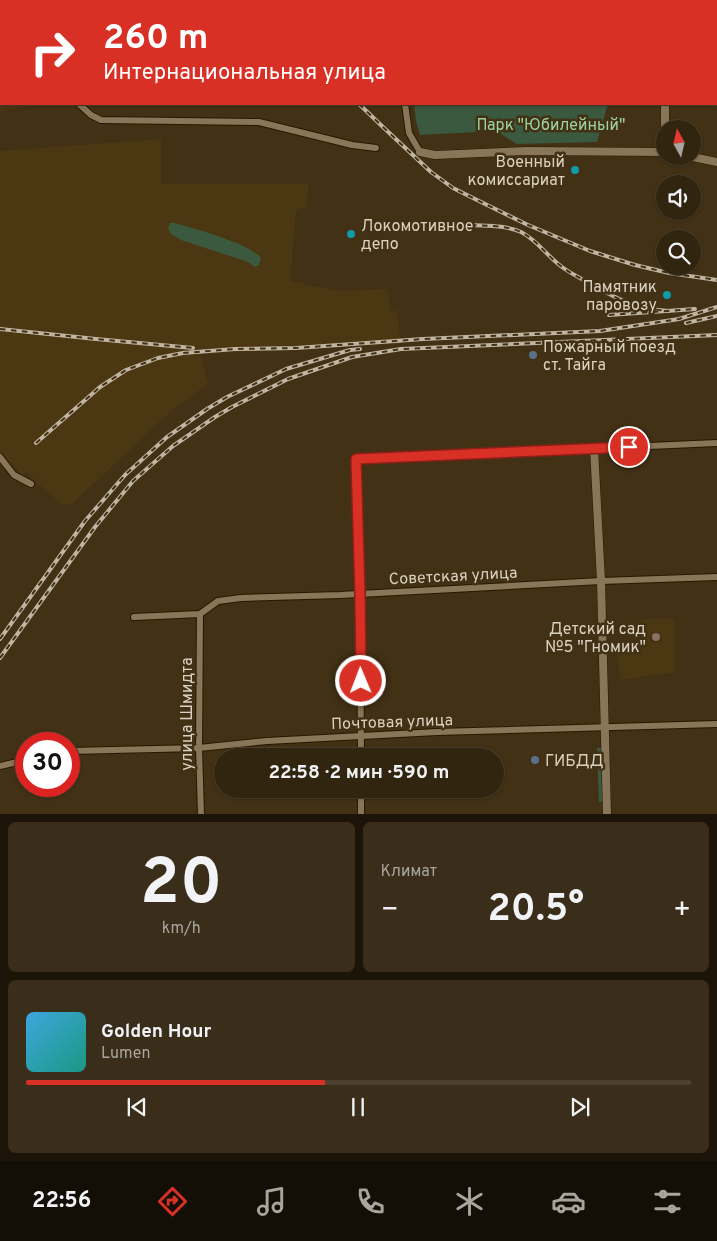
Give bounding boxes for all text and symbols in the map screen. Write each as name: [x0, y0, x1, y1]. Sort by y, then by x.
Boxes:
text: 260 m: [103, 17, 208, 61]
icon: right: [20, 20, 85, 85]
text: Интернациональная улица: [103, 60, 386, 87]
park label: Парк "Юбилейный": [477, 116, 625, 136]
north arrow: [656, 120, 701, 165]
map controls: [656, 120, 701, 275]
place label: Военный комиссариат: [468, 153, 565, 191]
marker: Военный комиссариат: [569, 164, 581, 176]
button: sound: [656, 175, 701, 220]
place label: Локомотивное депо: [361, 217, 473, 255]
marker: Локомотивное депо: [345, 228, 357, 240]
button: search: [656, 230, 701, 275]
place label: Памятник паровозу: [583, 278, 657, 316]
marker: Памятник паровозу: [661, 289, 673, 301]
place label: Пожарный поезд ст. Тайга: [543, 338, 676, 376]
marker: Пожарный поезд ст. Тайга: [527, 349, 539, 361]
pin: [608, 426, 650, 468]
icon: arrive: [615, 433, 643, 461]
street label: Советская улица: [388, 564, 518, 590]
place label: Детский сад №5 "Гномик": [545, 620, 646, 658]
marker: Детский сад №5 "Гномик": [650, 631, 662, 643]
position arrow: [334, 654, 386, 706]
street label: улица Шмидта: [178, 657, 198, 771]
street label: Почтовая улица: [331, 711, 453, 735]
speed limit sign: 30: [15, 732, 80, 797]
place label: ГИБДД: [545, 752, 603, 772]
marker: ГИБДД: [529, 754, 541, 766]
text: 22:58 · 2 мин · 590 m: [268, 761, 450, 785]
text: 20: [140, 845, 223, 927]
text: Климат: [381, 862, 437, 882]
text: 20.5°: [488, 886, 584, 935]
text: −: [381, 893, 399, 929]
text: +: [673, 893, 691, 929]
text: km/h: [162, 919, 201, 939]
text: Golden Hour: [101, 1020, 212, 1044]
text: Lumen: [101, 1044, 151, 1064]
icon: previous: [123, 1093, 151, 1121]
icon: pause: [344, 1093, 372, 1121]
icon: next: [566, 1093, 594, 1121]
icon: directions: [155, 1184, 190, 1219]
icon: music: [254, 1184, 289, 1219]
icon: phone: [353, 1184, 388, 1219]
icon: climate: [452, 1184, 487, 1219]
icon: car: [551, 1184, 586, 1219]
icon: filters: [650, 1184, 685, 1219]
text: 22:56: [32, 1188, 91, 1215]

